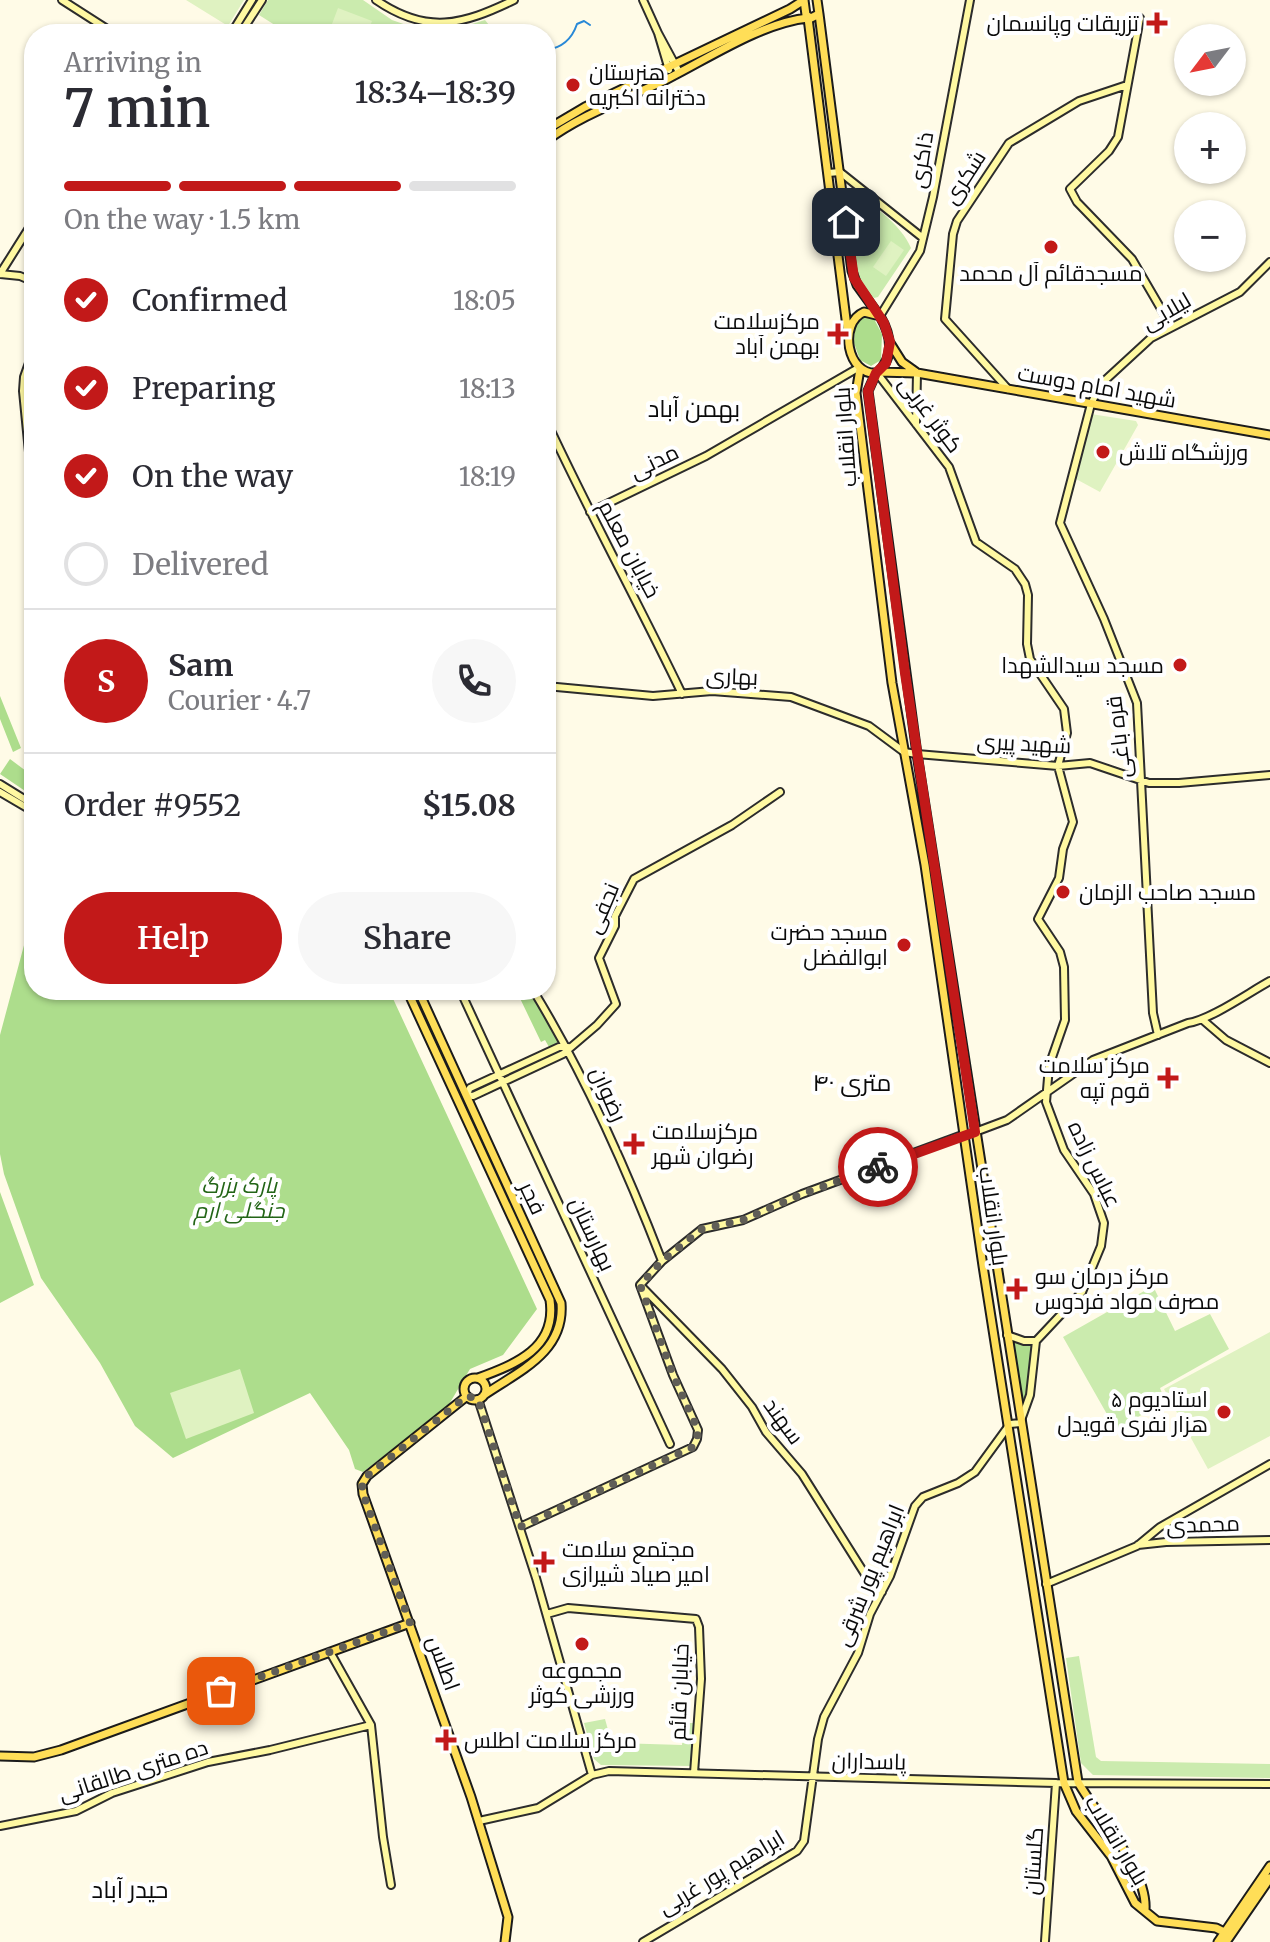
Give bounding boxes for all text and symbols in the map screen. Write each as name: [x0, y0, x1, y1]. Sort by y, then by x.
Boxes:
place label: تزریقات وپانسمان: [987, 9, 1139, 38]
marker: تزریقات وپانسمان: [1146, 12, 1168, 34]
north arrow: [1174, 24, 1246, 96]
map controls: [1174, 24, 1246, 272]
text: Arriving in: [64, 46, 202, 79]
place label: هنرستان دخترانه اکبریه: [589, 58, 706, 111]
text: 18:34–18:39: [354, 73, 516, 111]
text: 7 min: [64, 76, 210, 141]
marker: هنرستان دخترانه اکبریه: [564, 76, 582, 94]
button: +: [1174, 112, 1246, 184]
street label: ذاکری: [903, 130, 939, 190]
street label: شکری: [936, 145, 992, 209]
pin: [812, 188, 880, 256]
icon: home: [824, 200, 868, 244]
button: −: [1174, 200, 1246, 272]
text: On the way · 1.5 km: [64, 203, 300, 236]
marker: مسجدقائم آل محمد: [1042, 238, 1060, 256]
place label: مسجدقائم آل محمد: [959, 259, 1143, 289]
icon: check: [64, 278, 108, 322]
text: Confirmed: [132, 281, 287, 319]
text: 18:05: [453, 284, 516, 317]
street label: لیلابی: [1136, 286, 1196, 336]
place label: مرکزسلامت بهمن آباد: [714, 307, 820, 360]
marker: مرکزسلامت بهمن آباد: [827, 323, 849, 345]
street label: شهید امام دوست: [1015, 358, 1178, 416]
icon: check: [64, 366, 108, 410]
text: Preparing: [132, 369, 275, 407]
street label: کوثر غربی: [893, 370, 969, 458]
text: 18:13: [459, 372, 516, 405]
street label: بلوار انقلاب: [828, 386, 862, 488]
district label: بهمن آباد: [648, 393, 740, 424]
street label: مدنی: [625, 437, 683, 485]
place label: ورزشگاه تلاش: [1119, 438, 1248, 466]
marker: ورزشگاه تلاش: [1094, 443, 1112, 461]
icon: check: [64, 454, 108, 498]
text: On the way: [132, 457, 293, 495]
text: 18:19: [459, 460, 516, 493]
street label: خیابان معلم: [591, 495, 667, 604]
text: Delivered: [132, 545, 269, 583]
button: phone: [432, 639, 516, 723]
text: Sam: [168, 646, 233, 684]
place label: مسجد سیدالشهدا: [1001, 651, 1164, 679]
marker: مسجد سیدالشهدا: [1171, 656, 1189, 674]
street label: بهاری: [705, 661, 759, 691]
text: S: [97, 662, 115, 700]
text: Courier · 4.7: [168, 684, 311, 717]
street label: قره باغی: [1099, 694, 1137, 780]
street label: شهید پیری: [976, 727, 1072, 760]
text: Order #9552: [64, 786, 241, 824]
text: $15.08: [422, 786, 516, 824]
street label: نجفی: [579, 878, 625, 938]
place label: مسجد صاحب الزمان: [1079, 878, 1256, 906]
marker: مسجد صاحب الزمان: [1054, 883, 1072, 901]
button: Help: [64, 892, 282, 984]
button: Share: [298, 892, 516, 984]
place label: مسجد حضرت ابوالفضل: [770, 918, 888, 971]
marker: مسجد حضرت ابوالفضل: [895, 936, 913, 954]
place label: مرکز سلامت قوم تپه: [1039, 1051, 1150, 1106]
street label: رضوان: [585, 1062, 633, 1126]
district label: ۴۰ متری: [813, 1067, 891, 1098]
marker: مرکز سلامت قوم تپه: [1157, 1067, 1179, 1089]
street label: عباس زاده: [1062, 1116, 1128, 1212]
place label: مرکزسلامت رضوان شهر: [650, 1117, 758, 1170]
courier: [838, 1127, 918, 1207]
marker: مرکزسلامت رضوان شهر: [623, 1133, 645, 1155]
icon: bike: [856, 1145, 900, 1189]
street label: بلوار انقلاب: [973, 1164, 1015, 1268]
park label: پارک بزرگ جنگلی ارم: [193, 1171, 285, 1226]
street label: فجر: [512, 1175, 553, 1219]
street label: بهارستان: [564, 1193, 622, 1275]
place label: مرکز درمان سو مصرف مواد فردوس: [1035, 1262, 1220, 1315]
marker: مرکز درمان سو مصرف مواد فردوس: [1006, 1278, 1028, 1300]
place label: استادیوم ۵ هزار نفری قویدل: [1057, 1385, 1208, 1438]
street label: سهند: [758, 1392, 810, 1450]
marker: استادیوم ۵ هزار نفری قویدل: [1215, 1403, 1233, 1421]
street label: ابراهیم پور شرقی: [828, 1500, 912, 1651]
street label: محمدی: [1166, 1509, 1240, 1539]
place label: مجتمع سلامت امیر صیاد شیرازی: [562, 1535, 710, 1588]
marker: مجتمع سلامت امیر صیاد شیرازی: [533, 1551, 555, 1573]
street label: اطلس: [421, 1632, 467, 1694]
marker: مجموعه ورزشی کوثر: [573, 1635, 591, 1653]
street label: خیابان قائم: [663, 1643, 697, 1741]
place label: مجموعه ورزشی کوثر: [527, 1656, 635, 1709]
pin: [187, 1657, 255, 1725]
icon: bag: [199, 1669, 243, 1713]
place label: مرکز سلامت اطلس: [464, 1726, 637, 1754]
marker: مرکز سلامت اطلس: [435, 1729, 457, 1751]
street label: ده متری طالقانی: [55, 1733, 211, 1807]
street label: پاسداران: [831, 1746, 907, 1777]
street label: بلوار انقلاب: [1079, 1790, 1155, 1890]
street label: ابراهیم پور غربی: [653, 1823, 790, 1922]
street label: گلستان: [1017, 1826, 1049, 1896]
district label: حیدر آباد: [92, 1874, 168, 1905]

